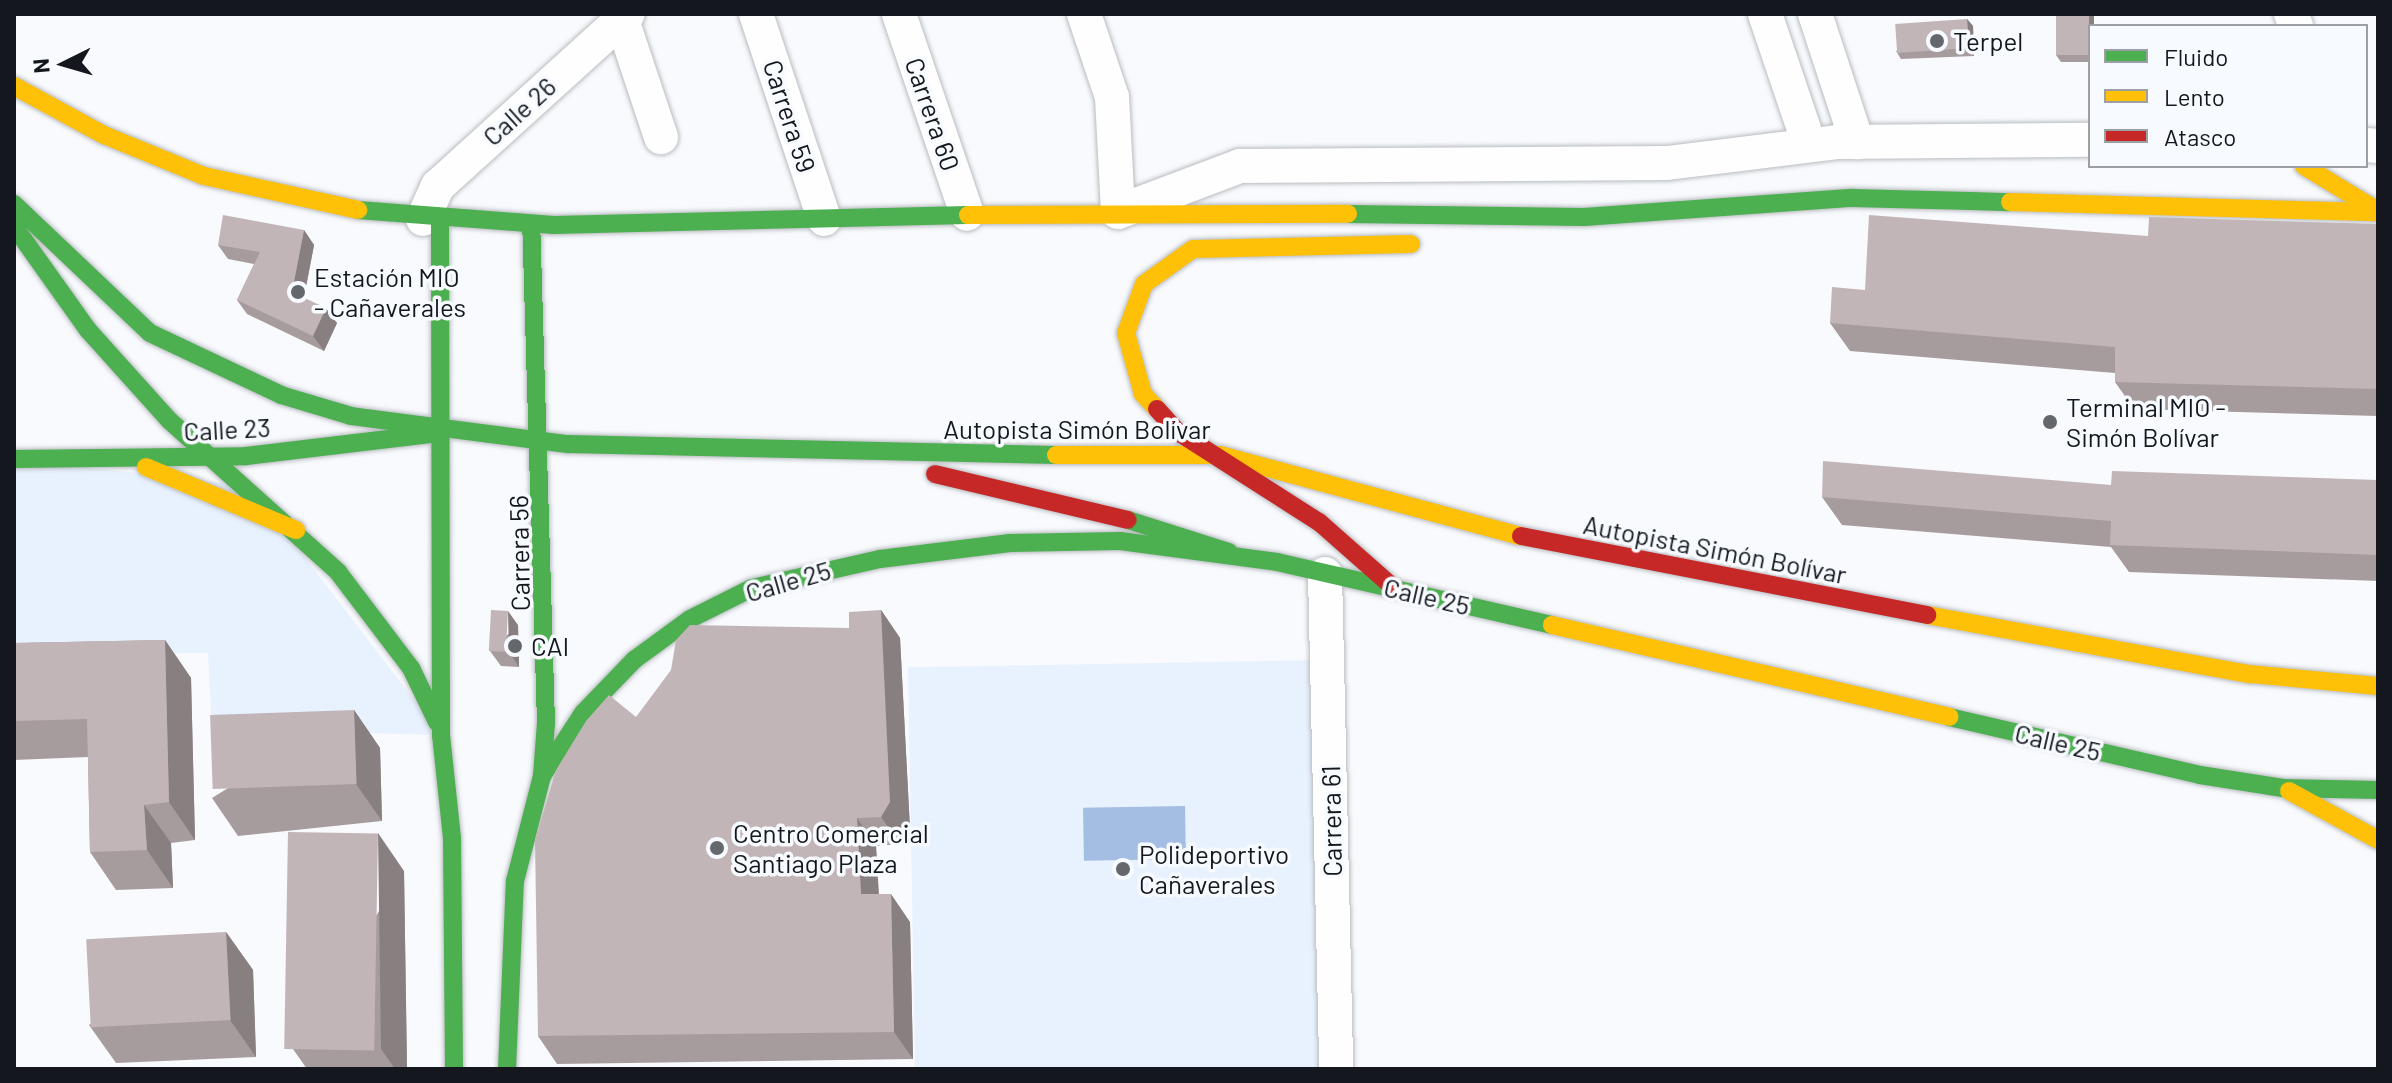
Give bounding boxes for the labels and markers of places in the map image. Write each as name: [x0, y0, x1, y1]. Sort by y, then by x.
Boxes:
place label: Terpel: [1953, 25, 2023, 57]
marker: Terpel: [1928, 32, 1946, 50]
place label: Estación MIO - Cañaverales: [314, 261, 466, 322]
marker: Estación MIO - Cañaverales: [289, 283, 307, 301]
place label: Terminal MIO - Simón Bolívar: [2066, 391, 2226, 452]
marker: Terminal MIO - Simón Bolívar: [2041, 413, 2059, 431]
place label: CAI: [531, 630, 569, 662]
marker: CAI: [506, 637, 524, 655]
place label: Centro Comercial Santiago Plaza: [733, 817, 929, 878]
place label: Polideportivo Cañaverales: [1139, 838, 1289, 900]
marker: Centro Comercial Santiago Plaza: [708, 839, 726, 857]
marker: Polideportivo Cañaverales: [1114, 860, 1132, 878]

